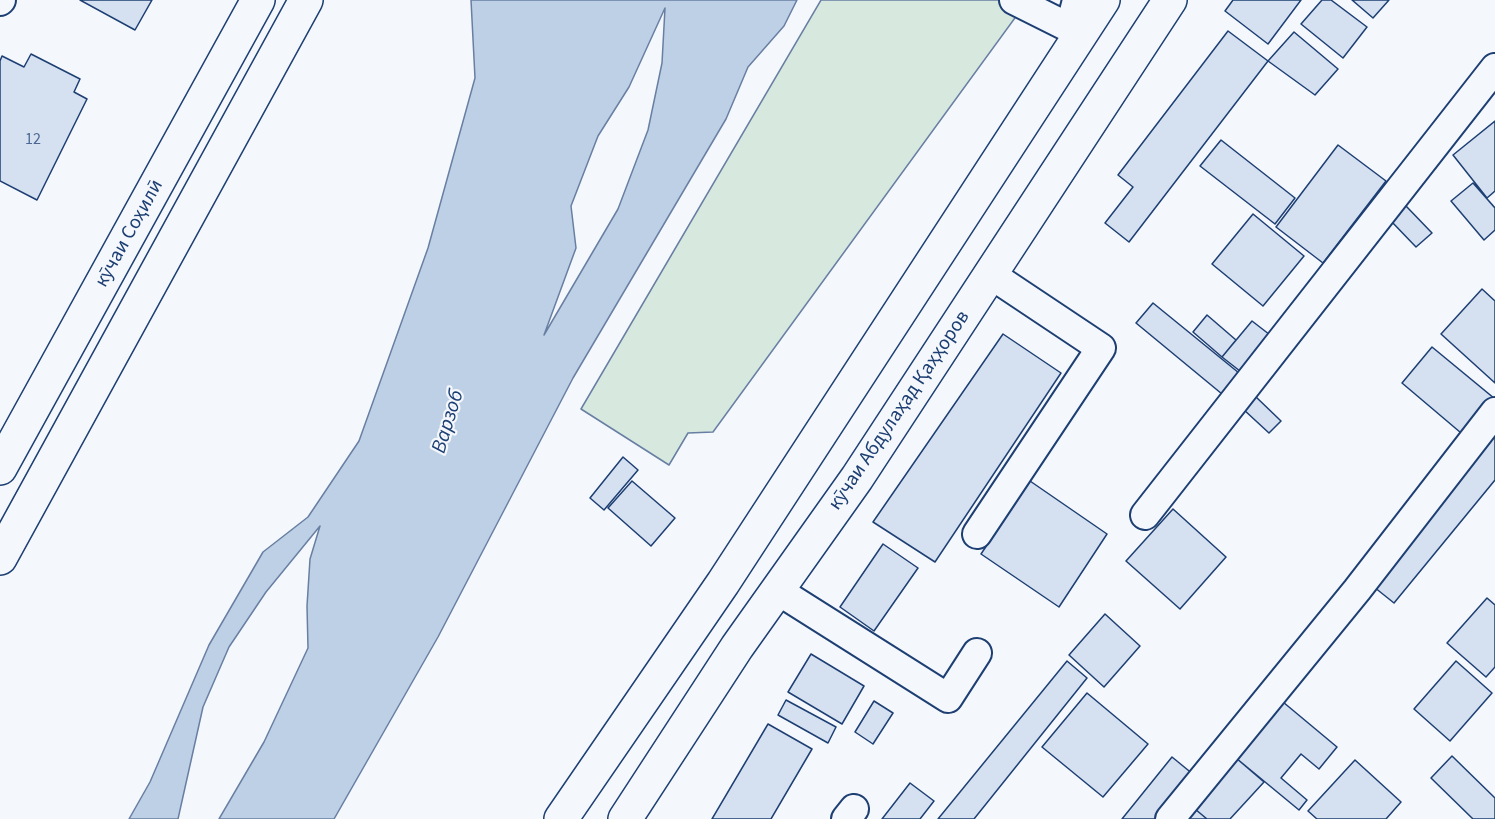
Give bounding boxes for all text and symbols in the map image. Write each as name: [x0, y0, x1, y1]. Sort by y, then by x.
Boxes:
house number: 12: [25, 130, 41, 150]
street label: кӯчаи Соҳилӣ: [91, 176, 169, 292]
street label: кӯчаи Абдулаҳад Қаҳҳоров: [824, 307, 976, 515]
water label: Варзоб: [428, 388, 470, 456]

